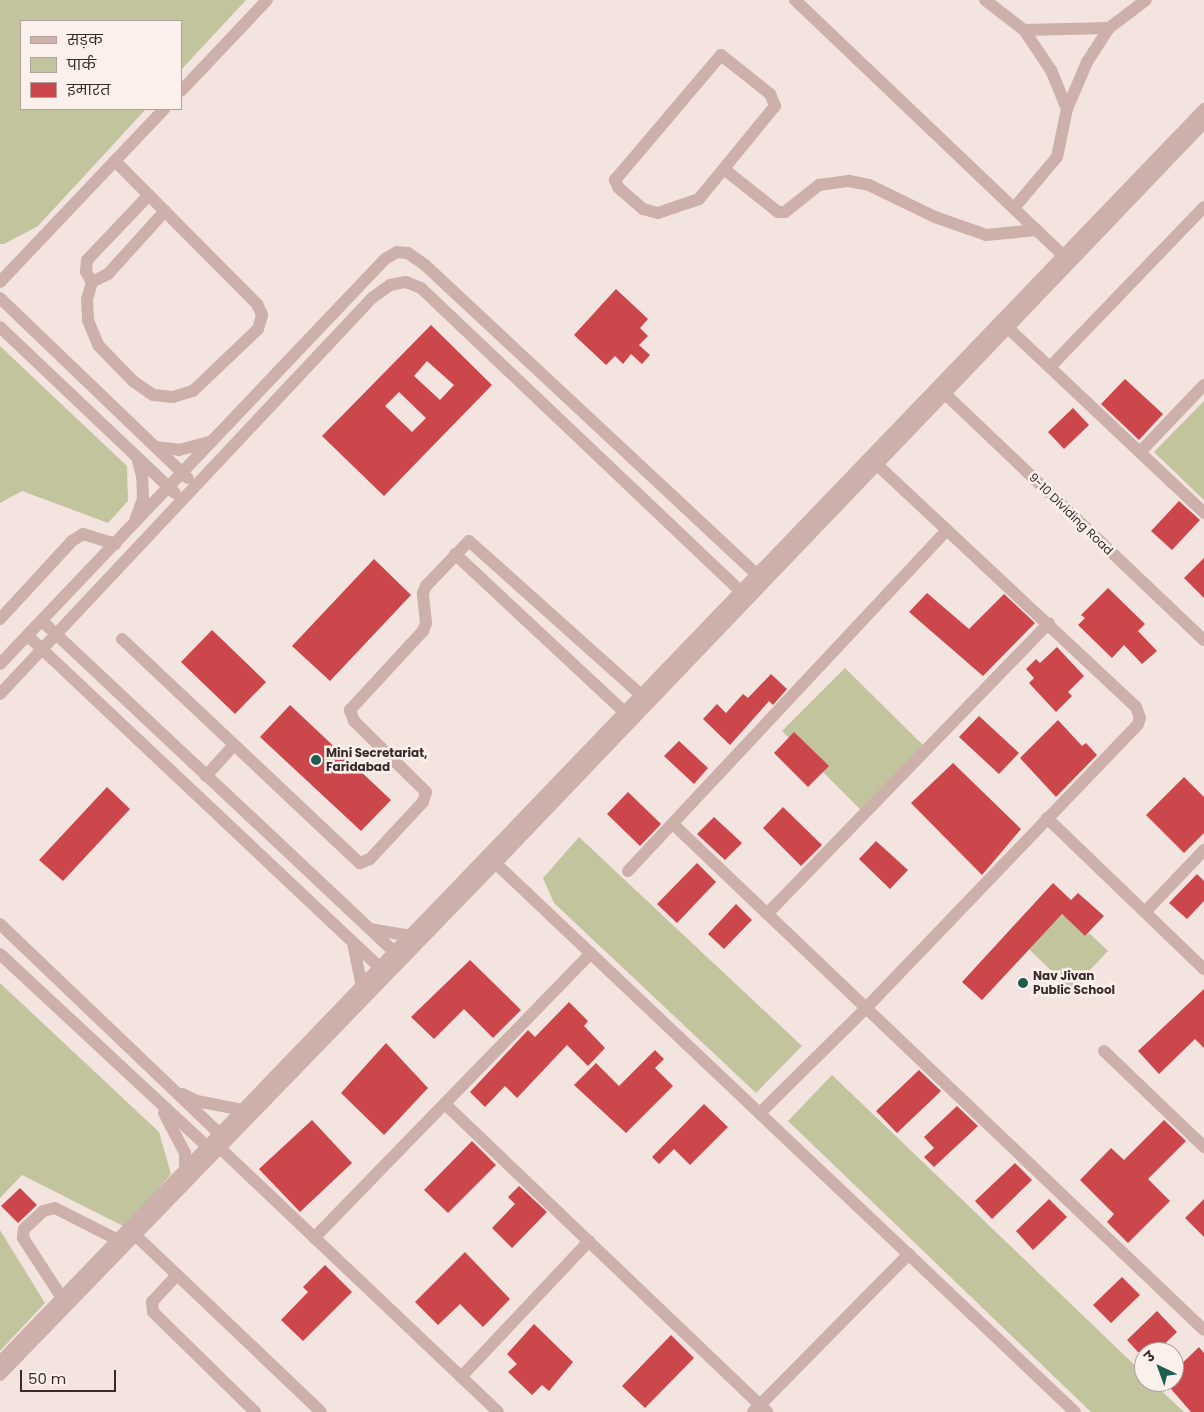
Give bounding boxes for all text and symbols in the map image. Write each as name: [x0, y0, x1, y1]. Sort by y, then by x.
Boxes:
legend: [20, 20, 182, 110]
text: सड़क: [67, 29, 103, 50]
text: पार्क: [67, 54, 96, 75]
text: इमारत: [67, 79, 110, 100]
street label: 9-10 Dividing Road: [1026, 470, 1116, 558]
place label: Mini Secretariat, Faridabad: [326, 746, 427, 774]
marker: Mini Secretariat, Faridabad: [310, 754, 322, 766]
place label: Nav Jivan Public School: [1033, 969, 1115, 997]
marker: Nav Jivan Public School: [1017, 977, 1029, 989]
north arrow: [1134, 1342, 1184, 1392]
text: उ: [1140, 1347, 1159, 1367]
scale bar: [22, 1360, 119, 1392]
text: 50 m: [28, 1368, 66, 1389]

